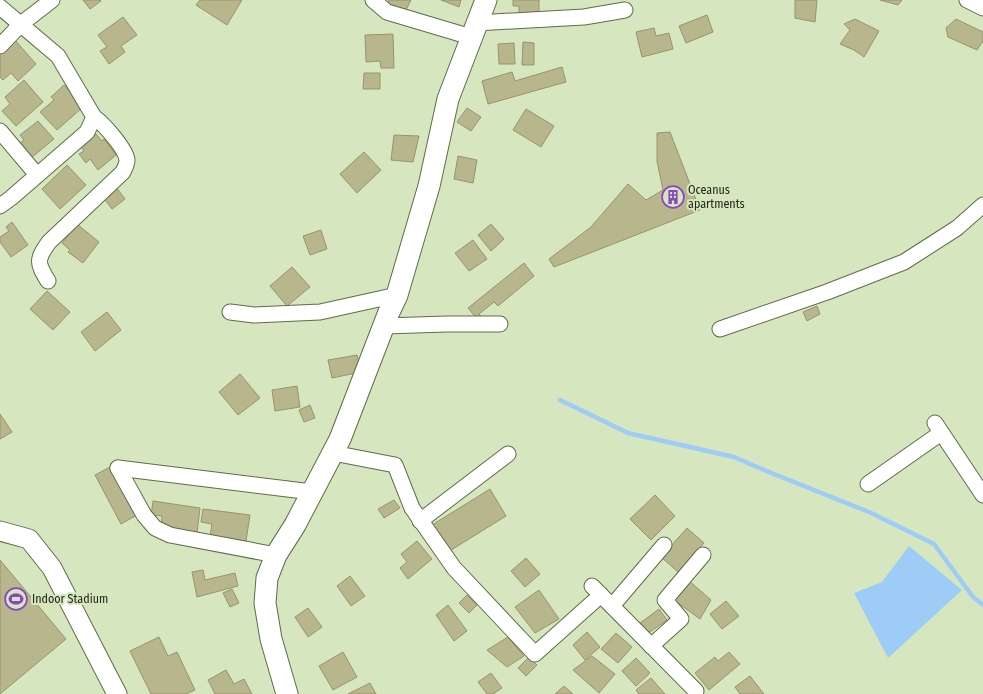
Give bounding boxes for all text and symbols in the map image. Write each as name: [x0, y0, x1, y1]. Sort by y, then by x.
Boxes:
place label: Oceanus apartments: [688, 183, 745, 211]
building icon: Oceanus apartments: [660, 184, 686, 210]
sports icon: Indoor Stadium: [3, 586, 29, 612]
place label: Indoor Stadium: [32, 592, 108, 606]

